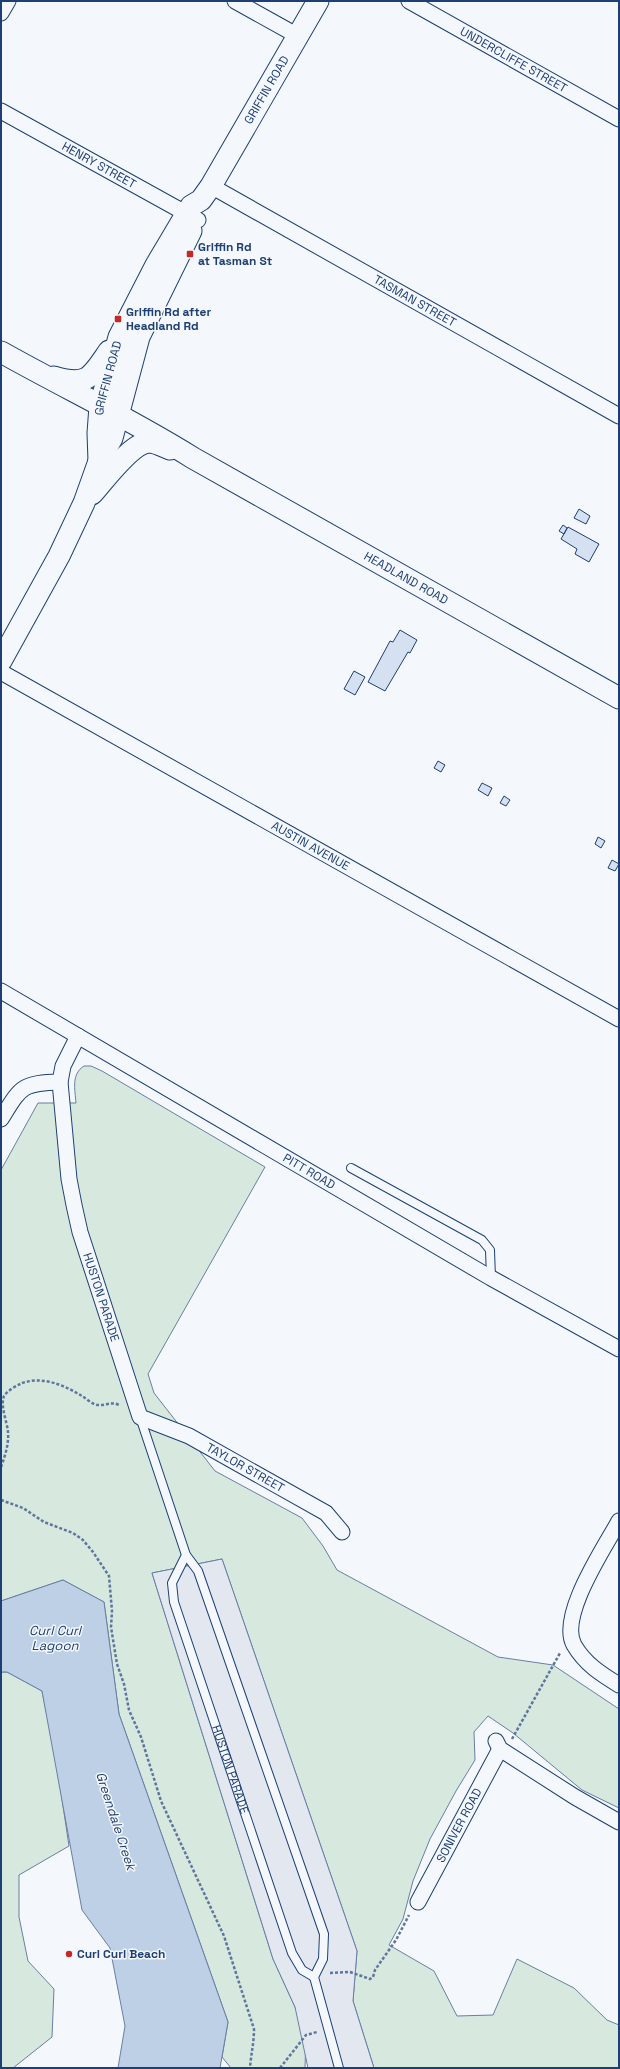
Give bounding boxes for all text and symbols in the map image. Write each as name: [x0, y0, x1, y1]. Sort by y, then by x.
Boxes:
street label: UNDERCLIFFE STREET: [457, 23, 570, 96]
street label: GRIFFIN ROAD: [240, 53, 293, 127]
street label: HENRY STREET: [59, 138, 139, 192]
place label: Griffin Rd at Tasman St: [198, 239, 272, 269]
marker: Griffin Rd at Tasman St: [185, 249, 195, 259]
street label: TASMAN STREET: [371, 271, 459, 331]
place label: Griffin Rd after Headland Rd: [126, 304, 211, 334]
marker: Griffin Rd after Headland Rd: [113, 314, 123, 324]
street label: GRIFFIN ROAD: [91, 339, 126, 416]
street label: HEADLAND ROAD: [361, 548, 451, 608]
street label: AUSTIN AVENUE: [269, 817, 353, 874]
street label: PITT ROAD: [280, 1150, 338, 1193]
street label: HUSTON PARADE: [79, 1251, 123, 1344]
street label: TAYLOR STREET: [203, 1439, 287, 1496]
water label: Curl Curl Lagoon: [29, 1622, 83, 1654]
street label: HUSTON PARADE: [208, 1723, 253, 1816]
water label: Greendale Creek: [92, 1770, 140, 1874]
street label: SONIVER ROAD: [433, 1785, 486, 1865]
place label: Curl Curl Beach: [77, 1946, 165, 1962]
marker: Curl Curl Beach: [64, 1949, 74, 1959]

